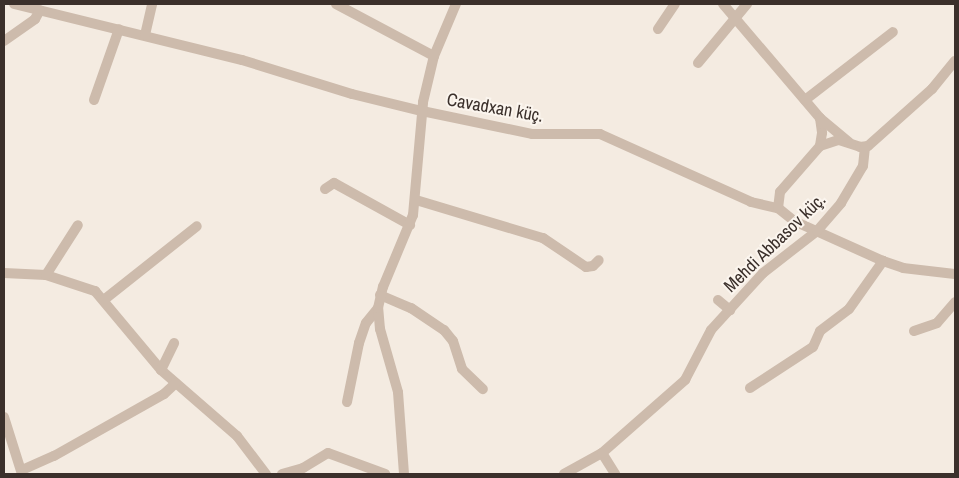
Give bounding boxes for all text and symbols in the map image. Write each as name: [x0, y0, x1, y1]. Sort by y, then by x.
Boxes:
street label: Cavadxan küç.: [445, 89, 545, 127]
street label: Mehdi Abbasov küç.: [719, 189, 831, 297]

